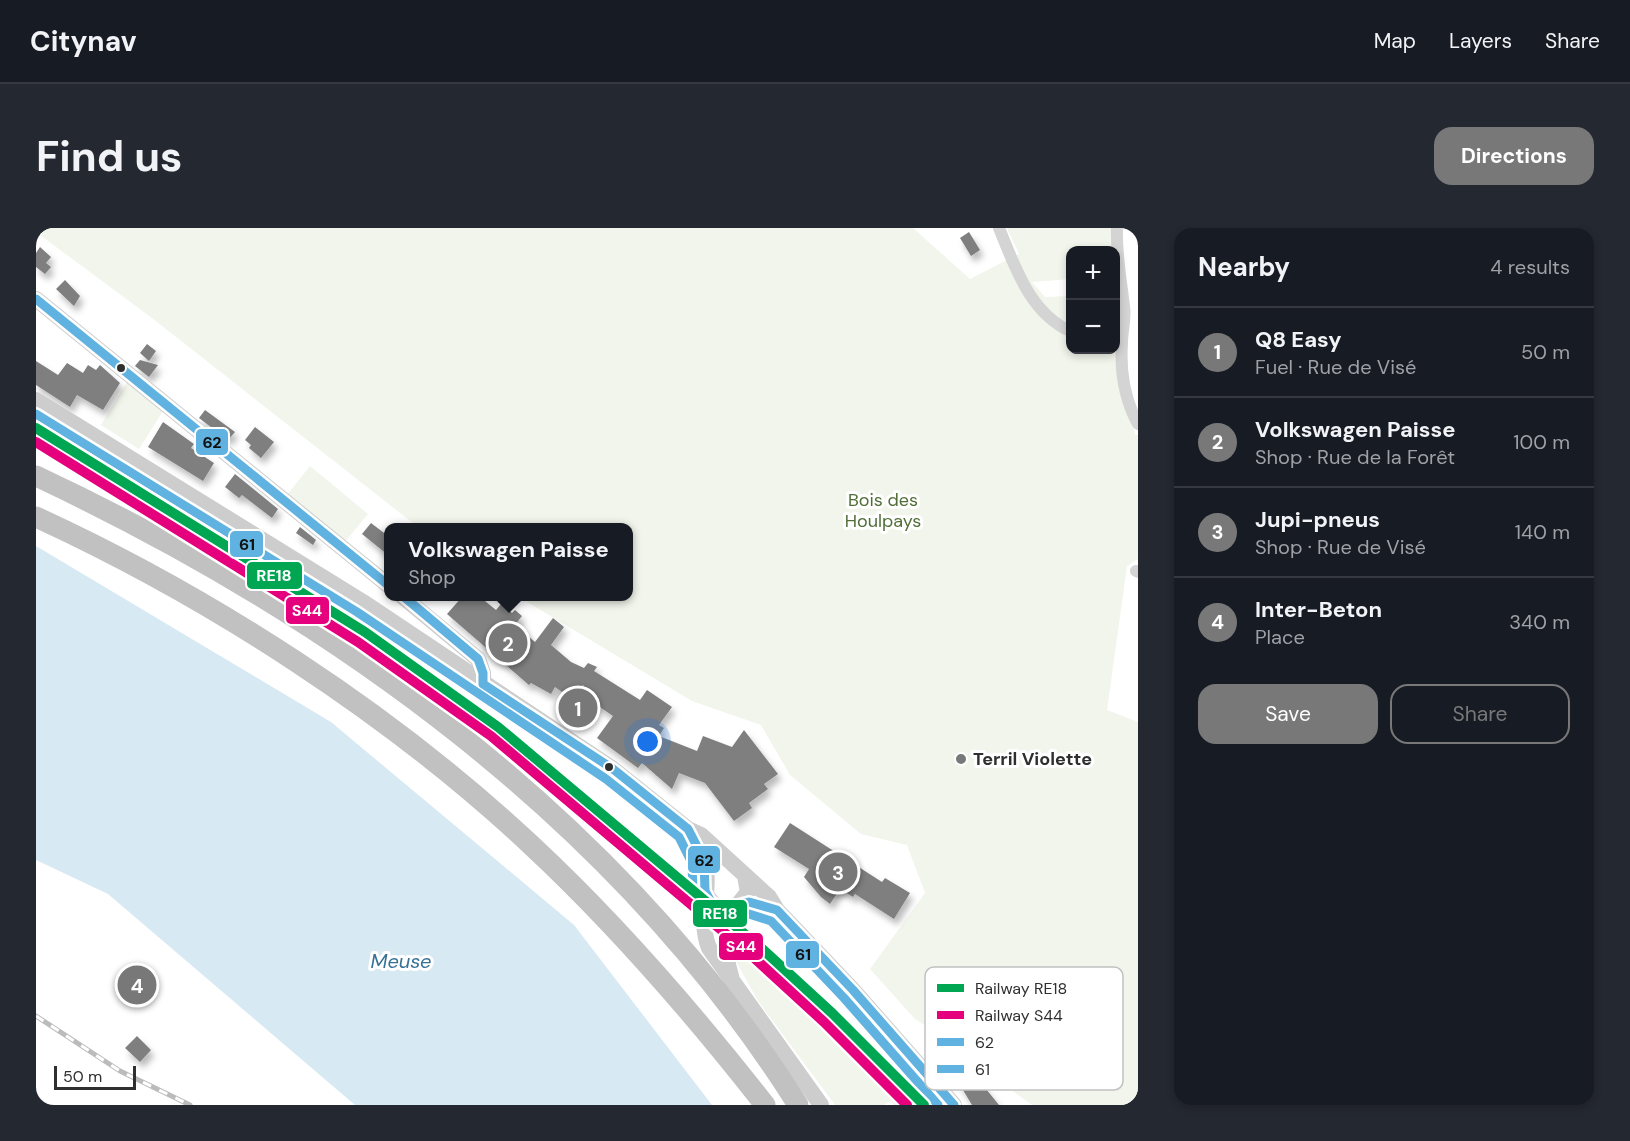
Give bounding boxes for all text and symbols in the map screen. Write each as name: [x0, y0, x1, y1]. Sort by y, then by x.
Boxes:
text: Citynav: [30, 23, 136, 60]
text: Map: [1374, 27, 1416, 55]
text: Layers: [1449, 27, 1512, 55]
text: Share: [1545, 27, 1600, 55]
button: Directions: [1434, 127, 1594, 185]
text: Find us: [36, 129, 182, 184]
map controls: [1066, 246, 1120, 354]
button: +: [1066, 246, 1120, 300]
text: Nearby: [1198, 250, 1290, 284]
text: 4 results: [1490, 254, 1570, 280]
button: −: [1066, 300, 1120, 354]
text: Q8 Easy: [1255, 325, 1341, 354]
text: 1: [1214, 339, 1221, 365]
text: 50 m: [1521, 339, 1570, 365]
text: Fuel · Rue de Visé: [1255, 354, 1416, 380]
unlabelled marker: [115, 362, 127, 374]
text: Volkswagen Paisse: [1255, 415, 1455, 444]
line badge: 62: [195, 428, 229, 456]
text: 2: [1212, 429, 1223, 455]
text: 100 m: [1513, 429, 1570, 455]
text: 62: [202, 432, 222, 453]
text: Shop · Rue de la Forêt: [1255, 444, 1455, 470]
park label: Bois des Houlpays: [845, 488, 921, 533]
text: Jupi-pneus: [1255, 505, 1380, 534]
text: 3: [1211, 519, 1224, 545]
text: 140 m: [1515, 519, 1570, 545]
popup: [384, 523, 633, 601]
line badge: 61: [229, 530, 264, 558]
text: 61: [239, 534, 255, 555]
text: Shop · Rue de Visé: [1255, 534, 1426, 560]
text: Volkswagen Paisse: [408, 535, 609, 564]
line badge: RE18: [246, 561, 303, 590]
text: Shop: [408, 564, 456, 590]
text: RE18: [256, 565, 292, 586]
text: Inter-Beton: [1255, 595, 1382, 624]
line badge: S44: [285, 596, 330, 625]
text: S44: [292, 600, 322, 621]
text: 4: [1211, 609, 1224, 635]
text: 340 m: [1509, 609, 1570, 635]
pin: 2: [488, 620, 528, 666]
text: Place: [1255, 624, 1305, 650]
button: Save: [1198, 684, 1378, 744]
button: Share: [1390, 684, 1570, 744]
pin: 1: [558, 686, 598, 730]
your location: [633, 727, 662, 756]
place label: Terril Violette: [973, 747, 1092, 771]
marker: Terril Violette: [954, 752, 968, 766]
unlabelled marker: [603, 761, 615, 773]
line badge: 62: [687, 845, 721, 874]
text: 62: [694, 850, 714, 871]
pin: 3: [818, 850, 858, 894]
line badge: RE18: [692, 899, 748, 928]
text: RE18: [702, 903, 738, 924]
line badge: S44: [718, 932, 764, 961]
text: S44: [726, 936, 756, 957]
line badge: 61: [785, 940, 820, 969]
text: 61: [795, 944, 811, 965]
water label: Meuse: [371, 948, 431, 974]
pin: 4: [118, 962, 156, 1008]
legend: [925, 967, 1123, 1090]
text: Railway RE18: [975, 978, 1067, 999]
text: Railway S44: [975, 1005, 1063, 1026]
text: 62: [975, 1032, 994, 1053]
text: 61: [975, 1059, 990, 1080]
scale bar: [54, 1063, 136, 1090]
text: 50 m: [63, 1066, 102, 1087]

